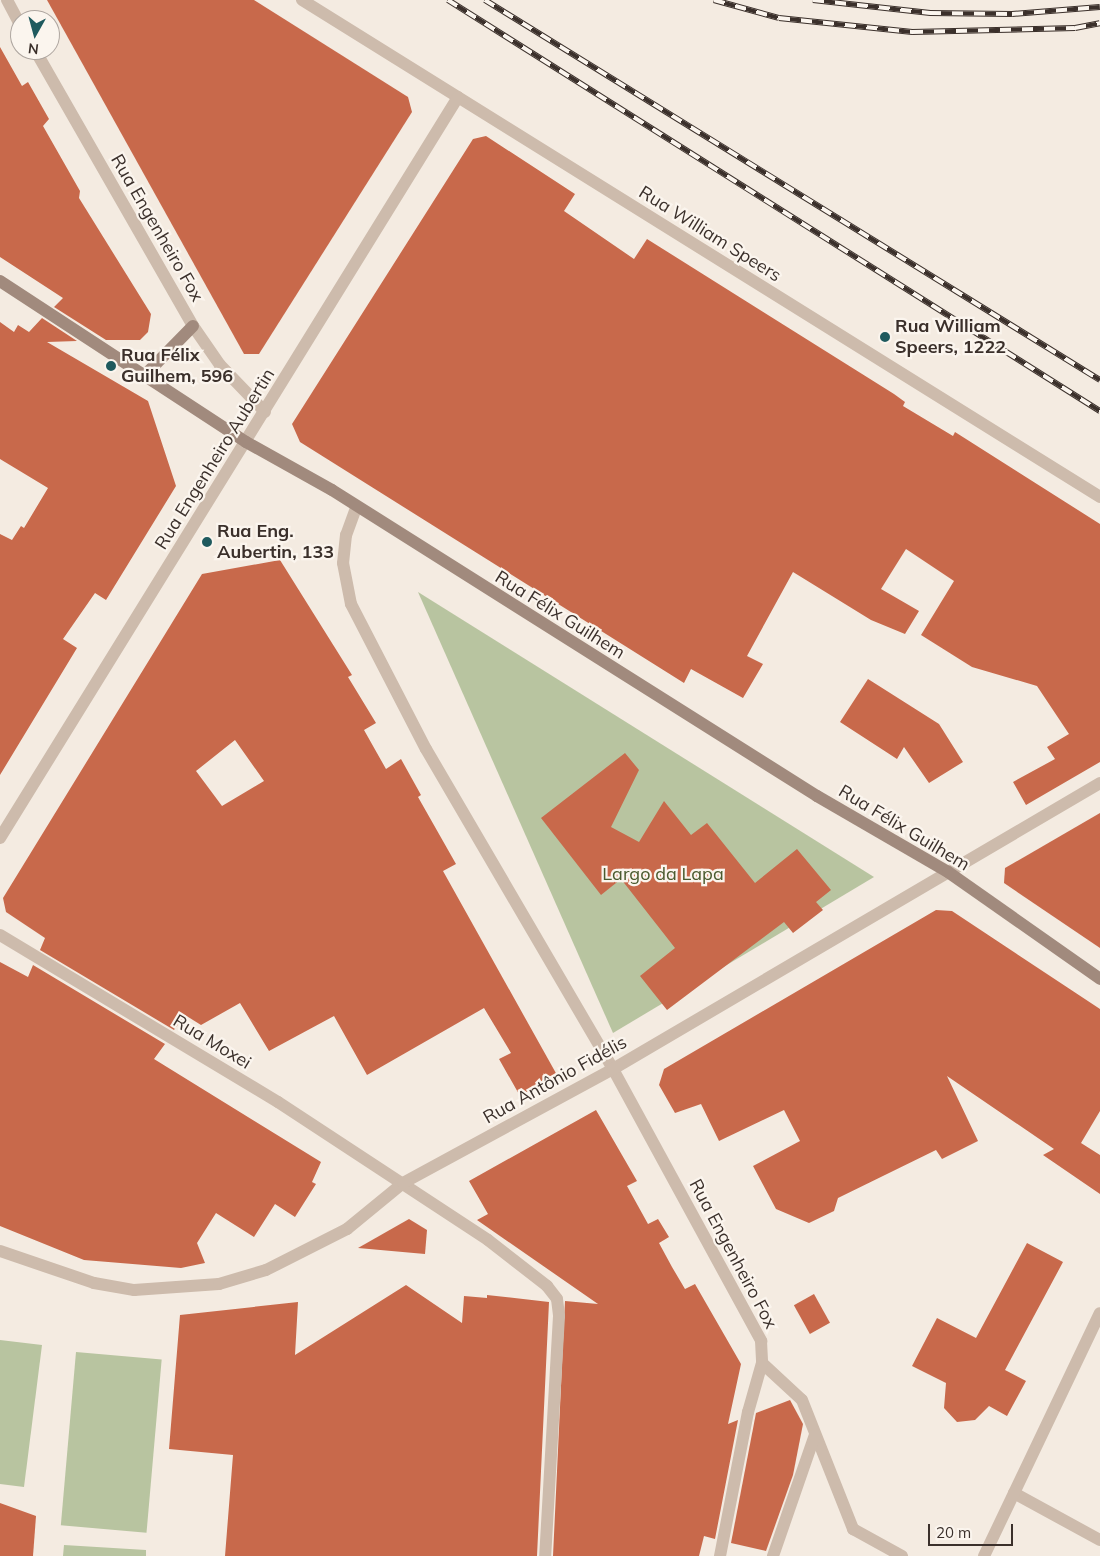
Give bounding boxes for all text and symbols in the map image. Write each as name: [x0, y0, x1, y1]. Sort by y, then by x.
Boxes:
north arrow: [10, 10, 60, 60]
text: N: [27, 39, 40, 58]
street label: Rua Engenheiro Fox: [106, 151, 208, 305]
street label: Rua William Speers: [635, 181, 785, 287]
place label: Rua William Speers, 1222: [895, 316, 1006, 358]
marker: Rua William Speers, 1222: [879, 331, 891, 343]
place label: Rua Félix Guilhem, 596: [121, 345, 233, 388]
marker: Rua Félix Guilhem, 596: [105, 360, 117, 372]
street label: Rua Engenheiro Aubertin: [150, 365, 280, 553]
place label: Rua Eng. Aubertin, 133: [217, 521, 334, 564]
marker: Rua Eng. Aubertin, 133: [201, 536, 213, 548]
street label: Rua Félix Guilhem: [491, 566, 629, 664]
street label: Rua Félix Guilhem: [835, 780, 973, 876]
park label: Largo da Lapa: [602, 863, 724, 885]
street label: Rua Moxei: [169, 1010, 255, 1074]
street label: Rua Antônio Fidélis: [479, 1032, 631, 1128]
street label: Rua Engenheiro Fox: [684, 1176, 782, 1332]
scale bar: [930, 1514, 1015, 1546]
text: 20 m: [936, 1523, 971, 1542]

